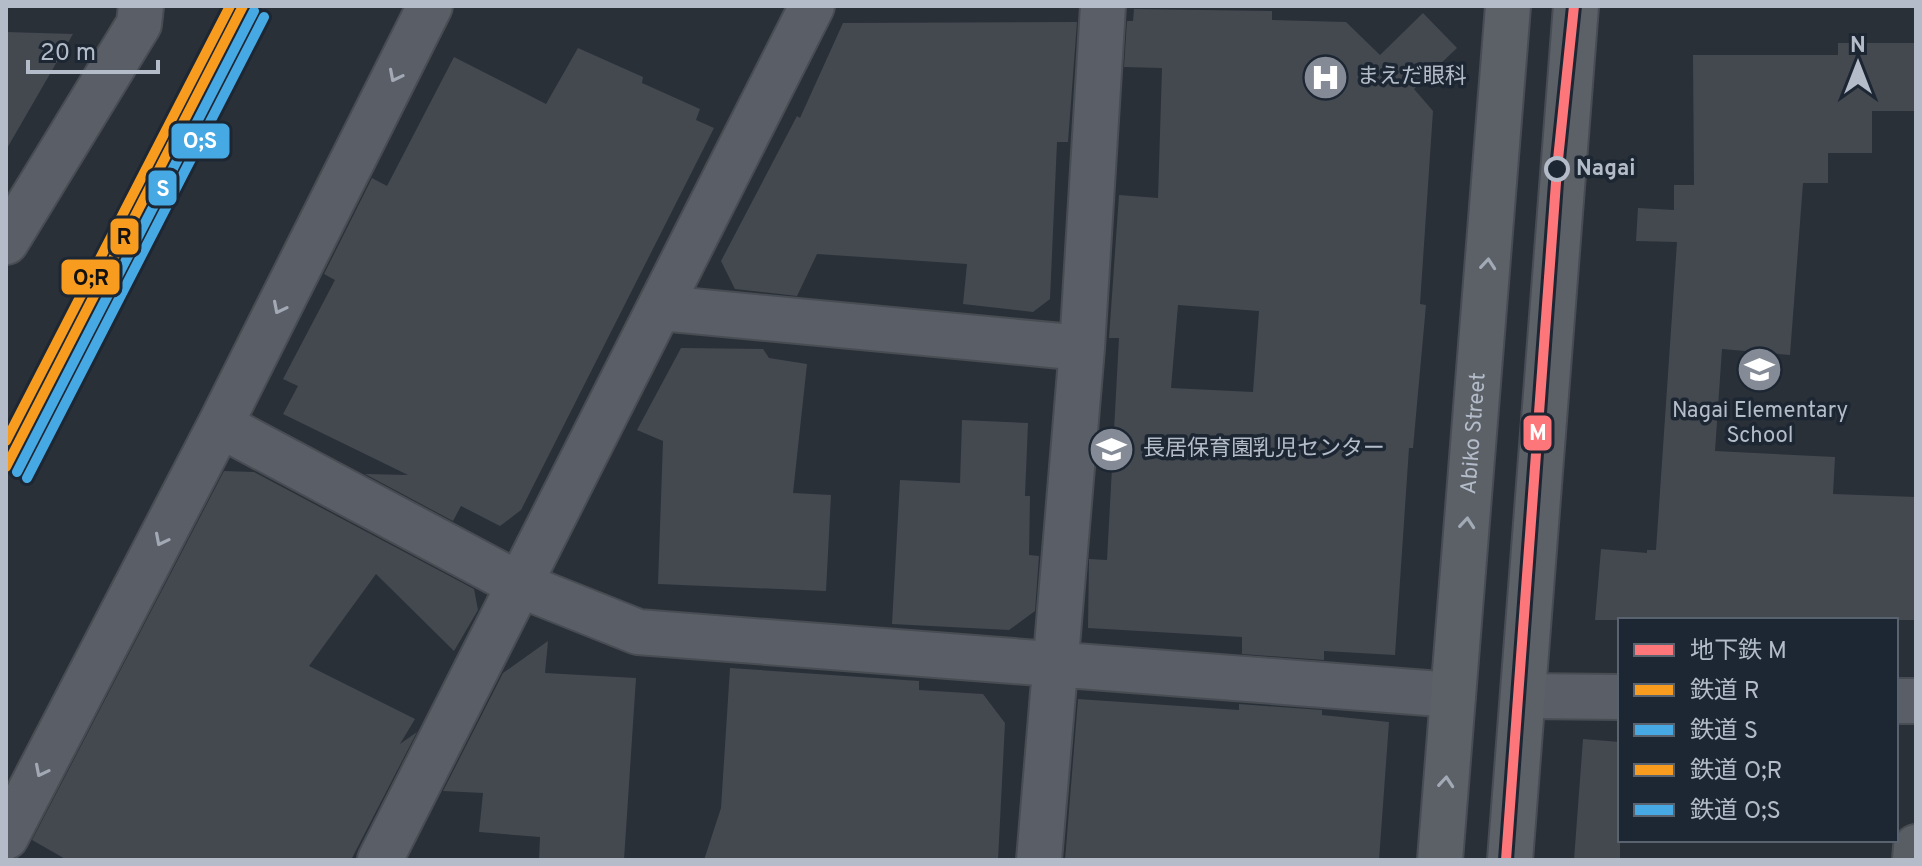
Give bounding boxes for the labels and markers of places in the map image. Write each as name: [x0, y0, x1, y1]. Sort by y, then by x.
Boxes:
hospital icon: まえだ眼科: [1302, 53, 1350, 101]
place label: まえだ眼科: [1357, 64, 1467, 91]
place label: Nagai: [1576, 156, 1635, 183]
marker: Nagai: [1545, 157, 1569, 181]
school or university icon: Nagai Elementary School: [1736, 346, 1784, 394]
place label: Nagai Elementary School: [1672, 398, 1848, 450]
school or university icon: 長居保育園乳児センター: [1088, 425, 1136, 473]
place label: 長居保育園乳児センター: [1143, 436, 1385, 463]

